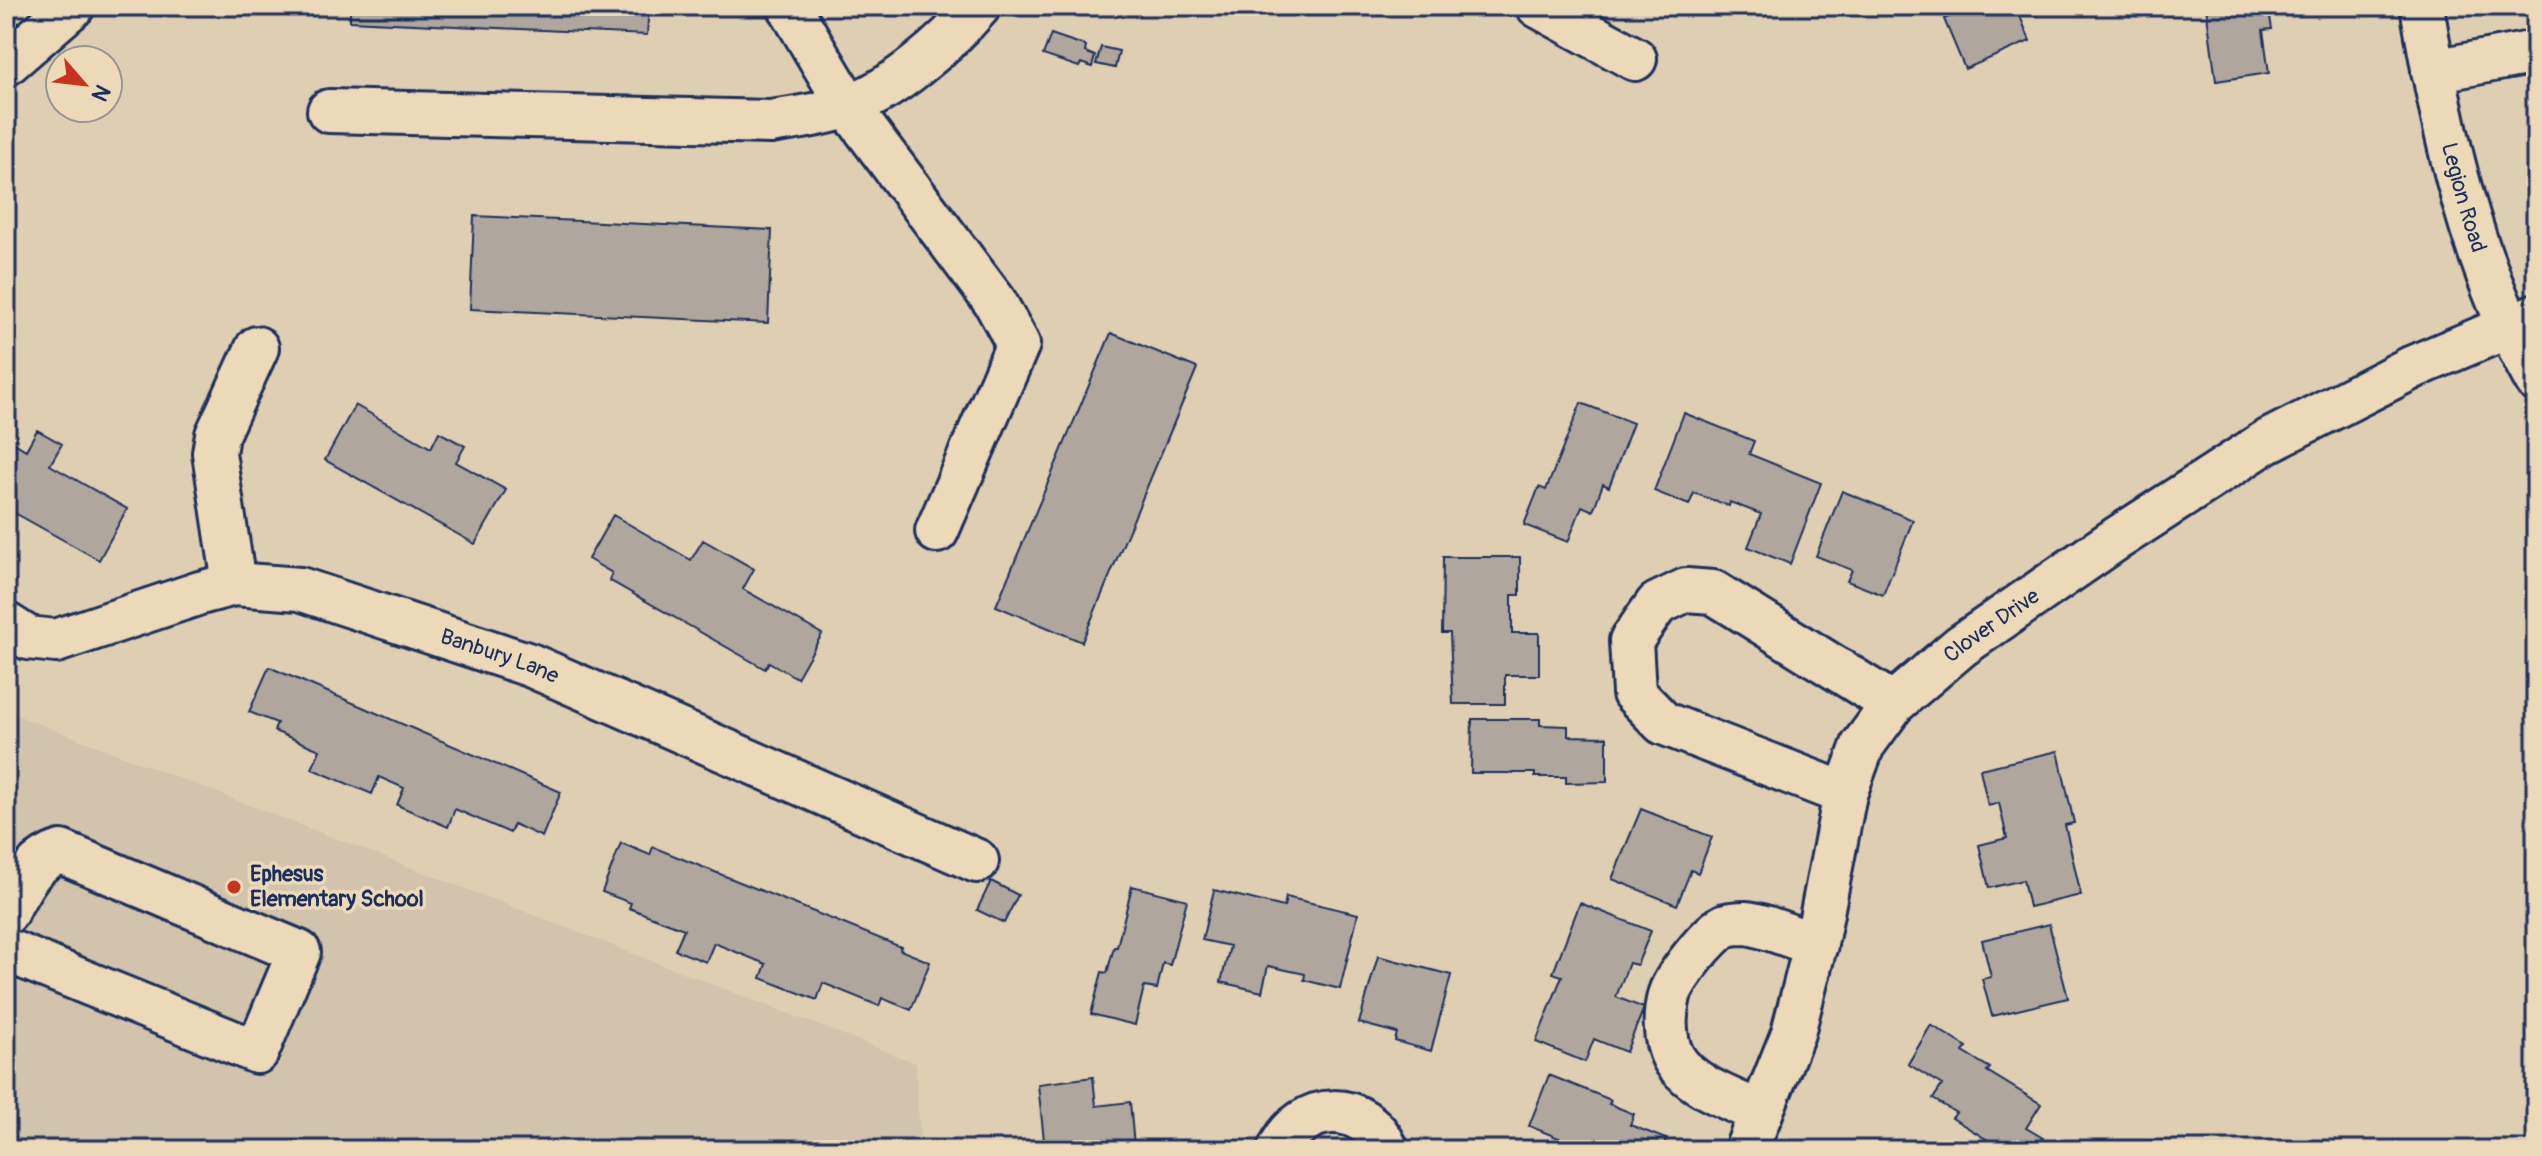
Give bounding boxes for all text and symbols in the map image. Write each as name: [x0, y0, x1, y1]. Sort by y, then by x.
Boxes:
north arrow: [44, 44, 124, 124]
text: N: [85, 80, 117, 106]
street label: Legion Road: [2435, 140, 2493, 256]
street label: Clover Drive: [1938, 582, 2045, 669]
street label: Banbury Lane: [437, 622, 563, 690]
place label: Ephesus Elementary School: [250, 860, 424, 913]
marker: Ephesus Elementary School: [225, 878, 243, 896]

